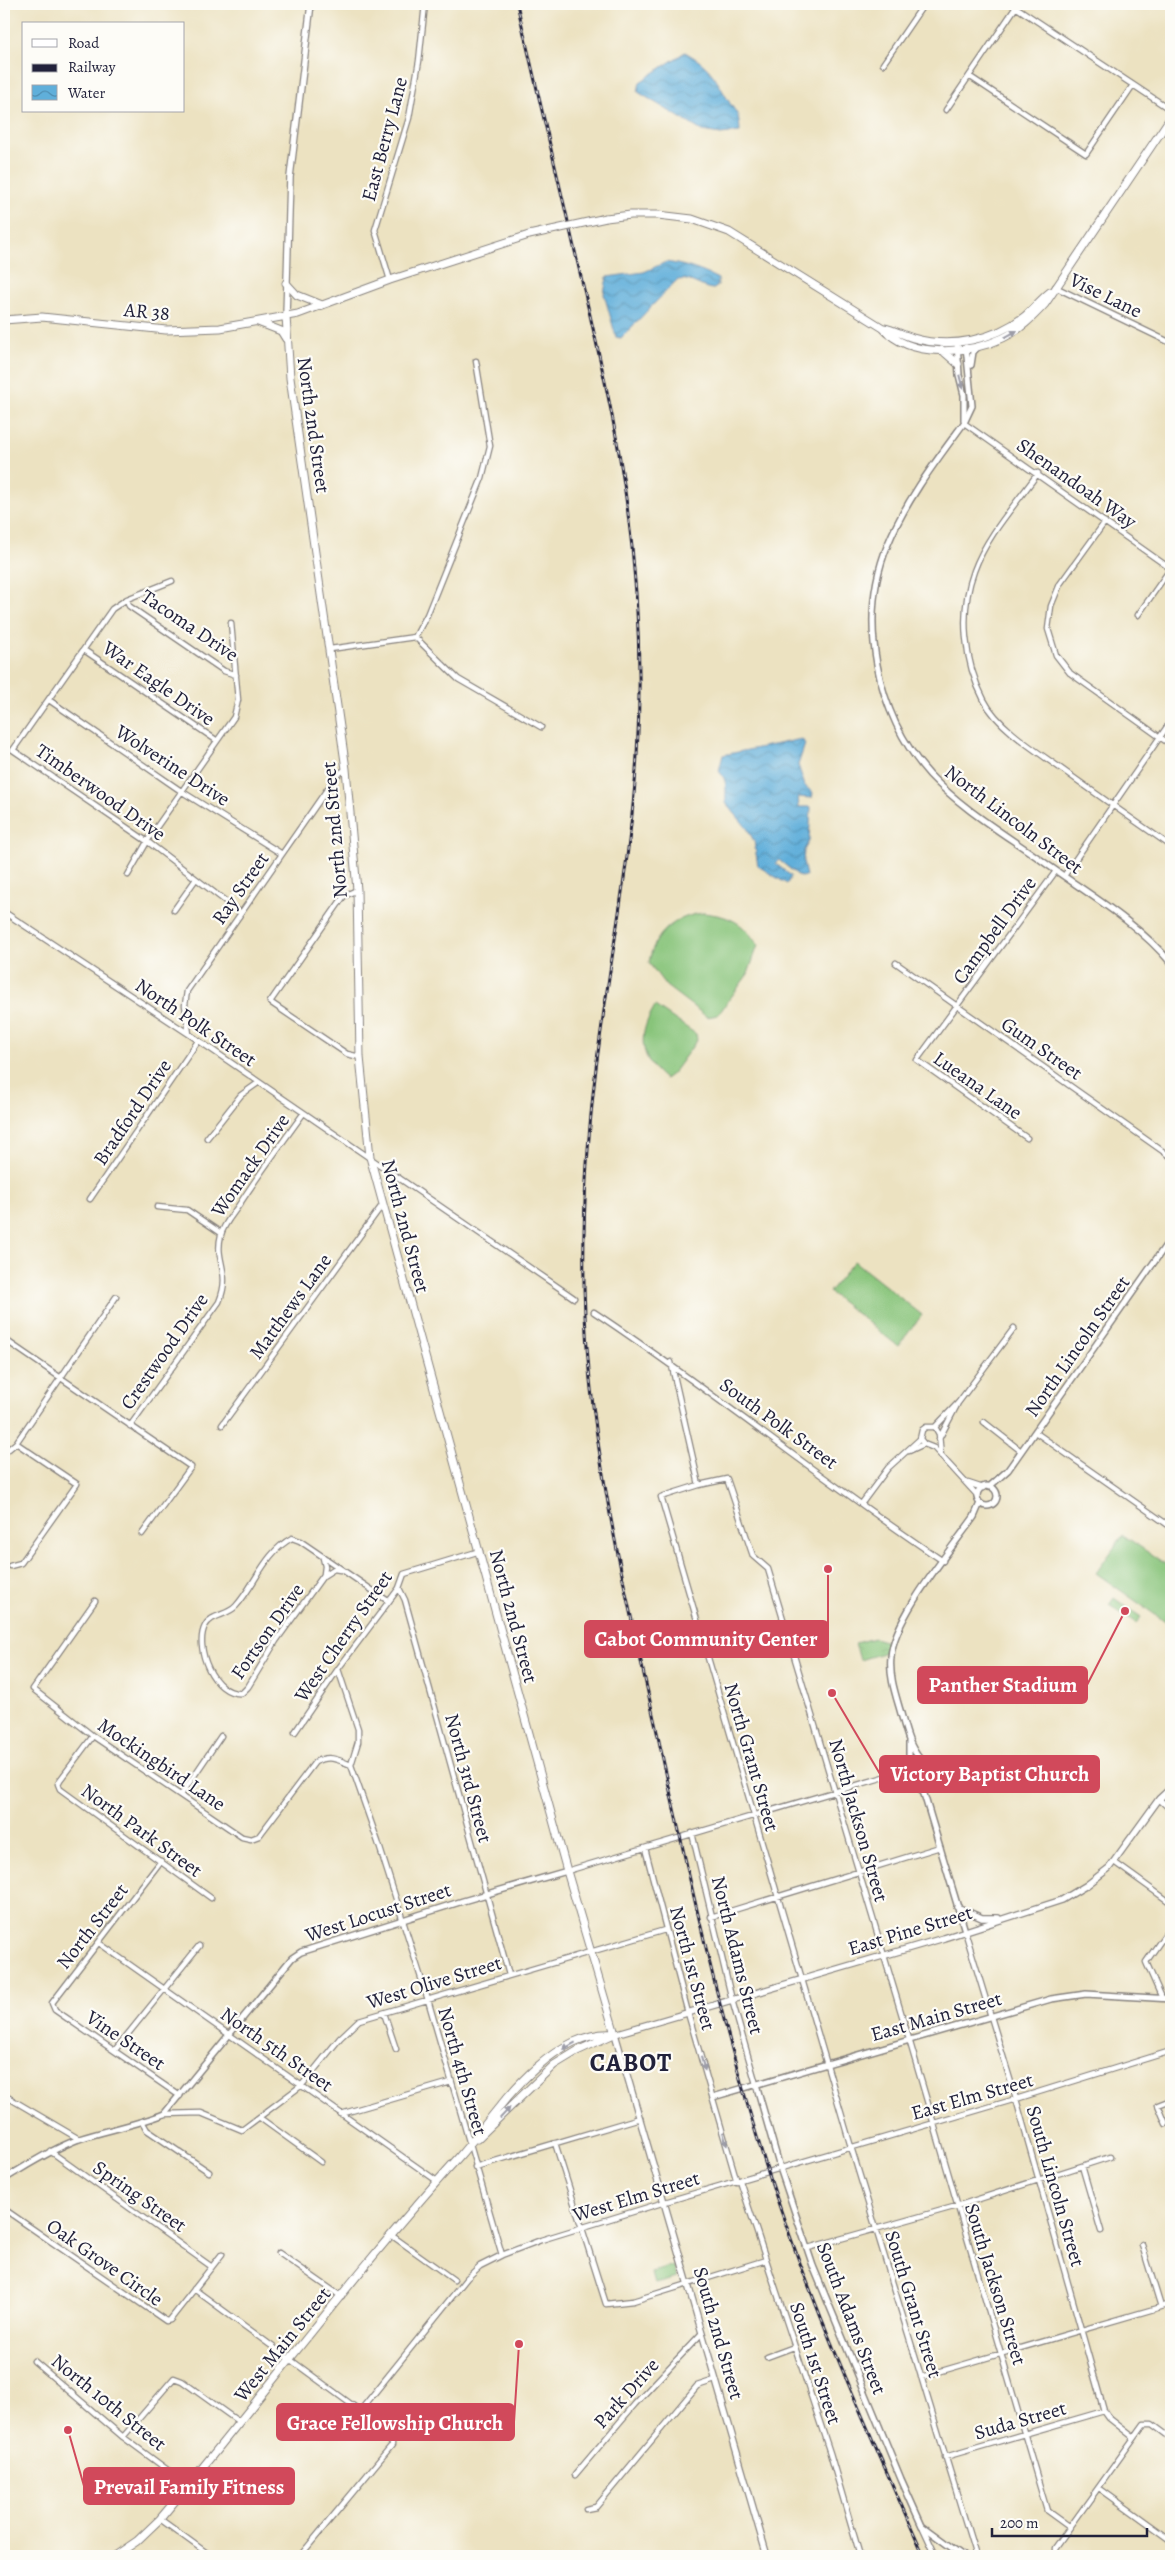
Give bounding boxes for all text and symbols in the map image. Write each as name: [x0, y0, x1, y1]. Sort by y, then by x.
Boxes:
legend: [22, 22, 185, 112]
text: Road: [68, 33, 100, 53]
text: Railway: [68, 57, 116, 77]
street label: East Berry Lane: [355, 74, 414, 204]
text: Water: [67, 83, 105, 103]
street label: Vise Lane: [1064, 266, 1147, 325]
street label: AR 38: [122, 296, 171, 327]
one-way arrow: [1004, 329, 1017, 338]
street label: North 2nd Street: [291, 355, 336, 495]
one-way arrow: [957, 375, 965, 390]
street label: Shenandoah Way: [1011, 432, 1143, 535]
street label: Tacoma Drive: [136, 583, 244, 668]
street label: War Eagle Drive: [96, 634, 220, 732]
street label: Wolverine Drive: [109, 718, 235, 813]
street label: Timberwood Drive: [30, 737, 171, 847]
street label: North Lincoln Street: [939, 758, 1089, 881]
street label: North 2nd Street: [315, 760, 354, 899]
street label: Ray Street: [206, 846, 275, 930]
street label: Campbell Drive: [946, 871, 1043, 990]
street label: North Polk Street: [130, 972, 262, 1073]
street label: Gum Street: [996, 1011, 1088, 1087]
street label: Lueana Lane: [928, 1045, 1028, 1126]
street label: Bradford Drive: [87, 1054, 178, 1171]
street label: Womack Drive: [204, 1108, 296, 1223]
street label: North 2nd Street: [375, 1156, 436, 1296]
street label: Matthews Lane: [243, 1248, 338, 1365]
street label: North Lincoln Street: [1019, 1270, 1137, 1422]
street label: Crestwood Drive: [114, 1288, 215, 1415]
street label: South Polk Street: [714, 1371, 844, 1476]
street label: North 2nd Street: [483, 1546, 544, 1686]
street label: West Cherry Street: [287, 1565, 399, 1708]
street label: Fortson Drive: [224, 1578, 310, 1685]
callout: Cabot Community Center: [585, 1621, 828, 1657]
text: Cabot Community Center: [594, 1625, 818, 1653]
callout: Panther Stadium: [918, 1667, 1087, 1703]
text: Panther Stadium: [929, 1671, 1078, 1699]
street label: North Grant Street: [717, 1680, 786, 1835]
street label: North 3rd Street: [438, 1711, 499, 1846]
street label: Mockingbird Lane: [92, 1712, 231, 1817]
street label: North Jackson Street: [822, 1735, 895, 1905]
callout: Victory Baptist Church: [880, 1756, 1099, 1792]
text: Victory Baptist Church: [890, 1760, 1089, 1788]
street label: North Park Street: [76, 1777, 208, 1884]
street label: North Adams Street: [705, 1873, 770, 2037]
street label: West Locust Street: [301, 1876, 455, 1949]
street label: North Street: [50, 1877, 135, 1975]
street label: East Pine Street: [845, 1899, 976, 1962]
street label: North 1st Street: [663, 1903, 722, 2034]
street label: West Olive Street: [362, 1949, 505, 2016]
street label: East Main Street: [867, 1985, 1005, 2048]
street label: North 5th Street: [215, 2001, 339, 2099]
street label: Vine Street: [80, 2003, 171, 2077]
street label: North 4th Street: [431, 2004, 494, 2139]
one-way arrow: [561, 2042, 576, 2050]
district label: CABOT: [590, 2046, 672, 2080]
one-way arrow: [700, 2057, 708, 2072]
street label: East Elm Street: [908, 2066, 1037, 2127]
street label: South Lincoln Street: [1020, 2103, 1091, 2270]
one-way arrow: [499, 2107, 511, 2119]
one-way arrow: [721, 2132, 729, 2147]
street label: Spring Street: [87, 2154, 192, 2239]
street label: West Elm Street: [569, 2164, 703, 2229]
street label: South Jackson Street: [958, 2200, 1033, 2369]
street label: Oak Grove Circle: [41, 2212, 168, 2313]
street label: South Grant Street: [878, 2227, 949, 2381]
street label: South Adams Street: [810, 2238, 893, 2399]
street label: South 2nd Street: [687, 2264, 750, 2403]
street label: West Main Street: [227, 2281, 337, 2408]
street label: South 1st Street: [783, 2299, 848, 2428]
street label: North 10th Street: [45, 2348, 172, 2457]
street label: Park Drive: [587, 2352, 665, 2434]
street label: Suda Street: [971, 2394, 1070, 2446]
callout: Grace Fellowship Church: [277, 2404, 514, 2440]
text: Grace Fellowship Church: [287, 2409, 503, 2437]
callout: Prevail Family Fitness: [84, 2468, 294, 2504]
text: Prevail Family Fitness: [94, 2473, 284, 2501]
scale bar: [992, 2505, 1148, 2537]
text: 200 m: [1000, 2513, 1039, 2533]

